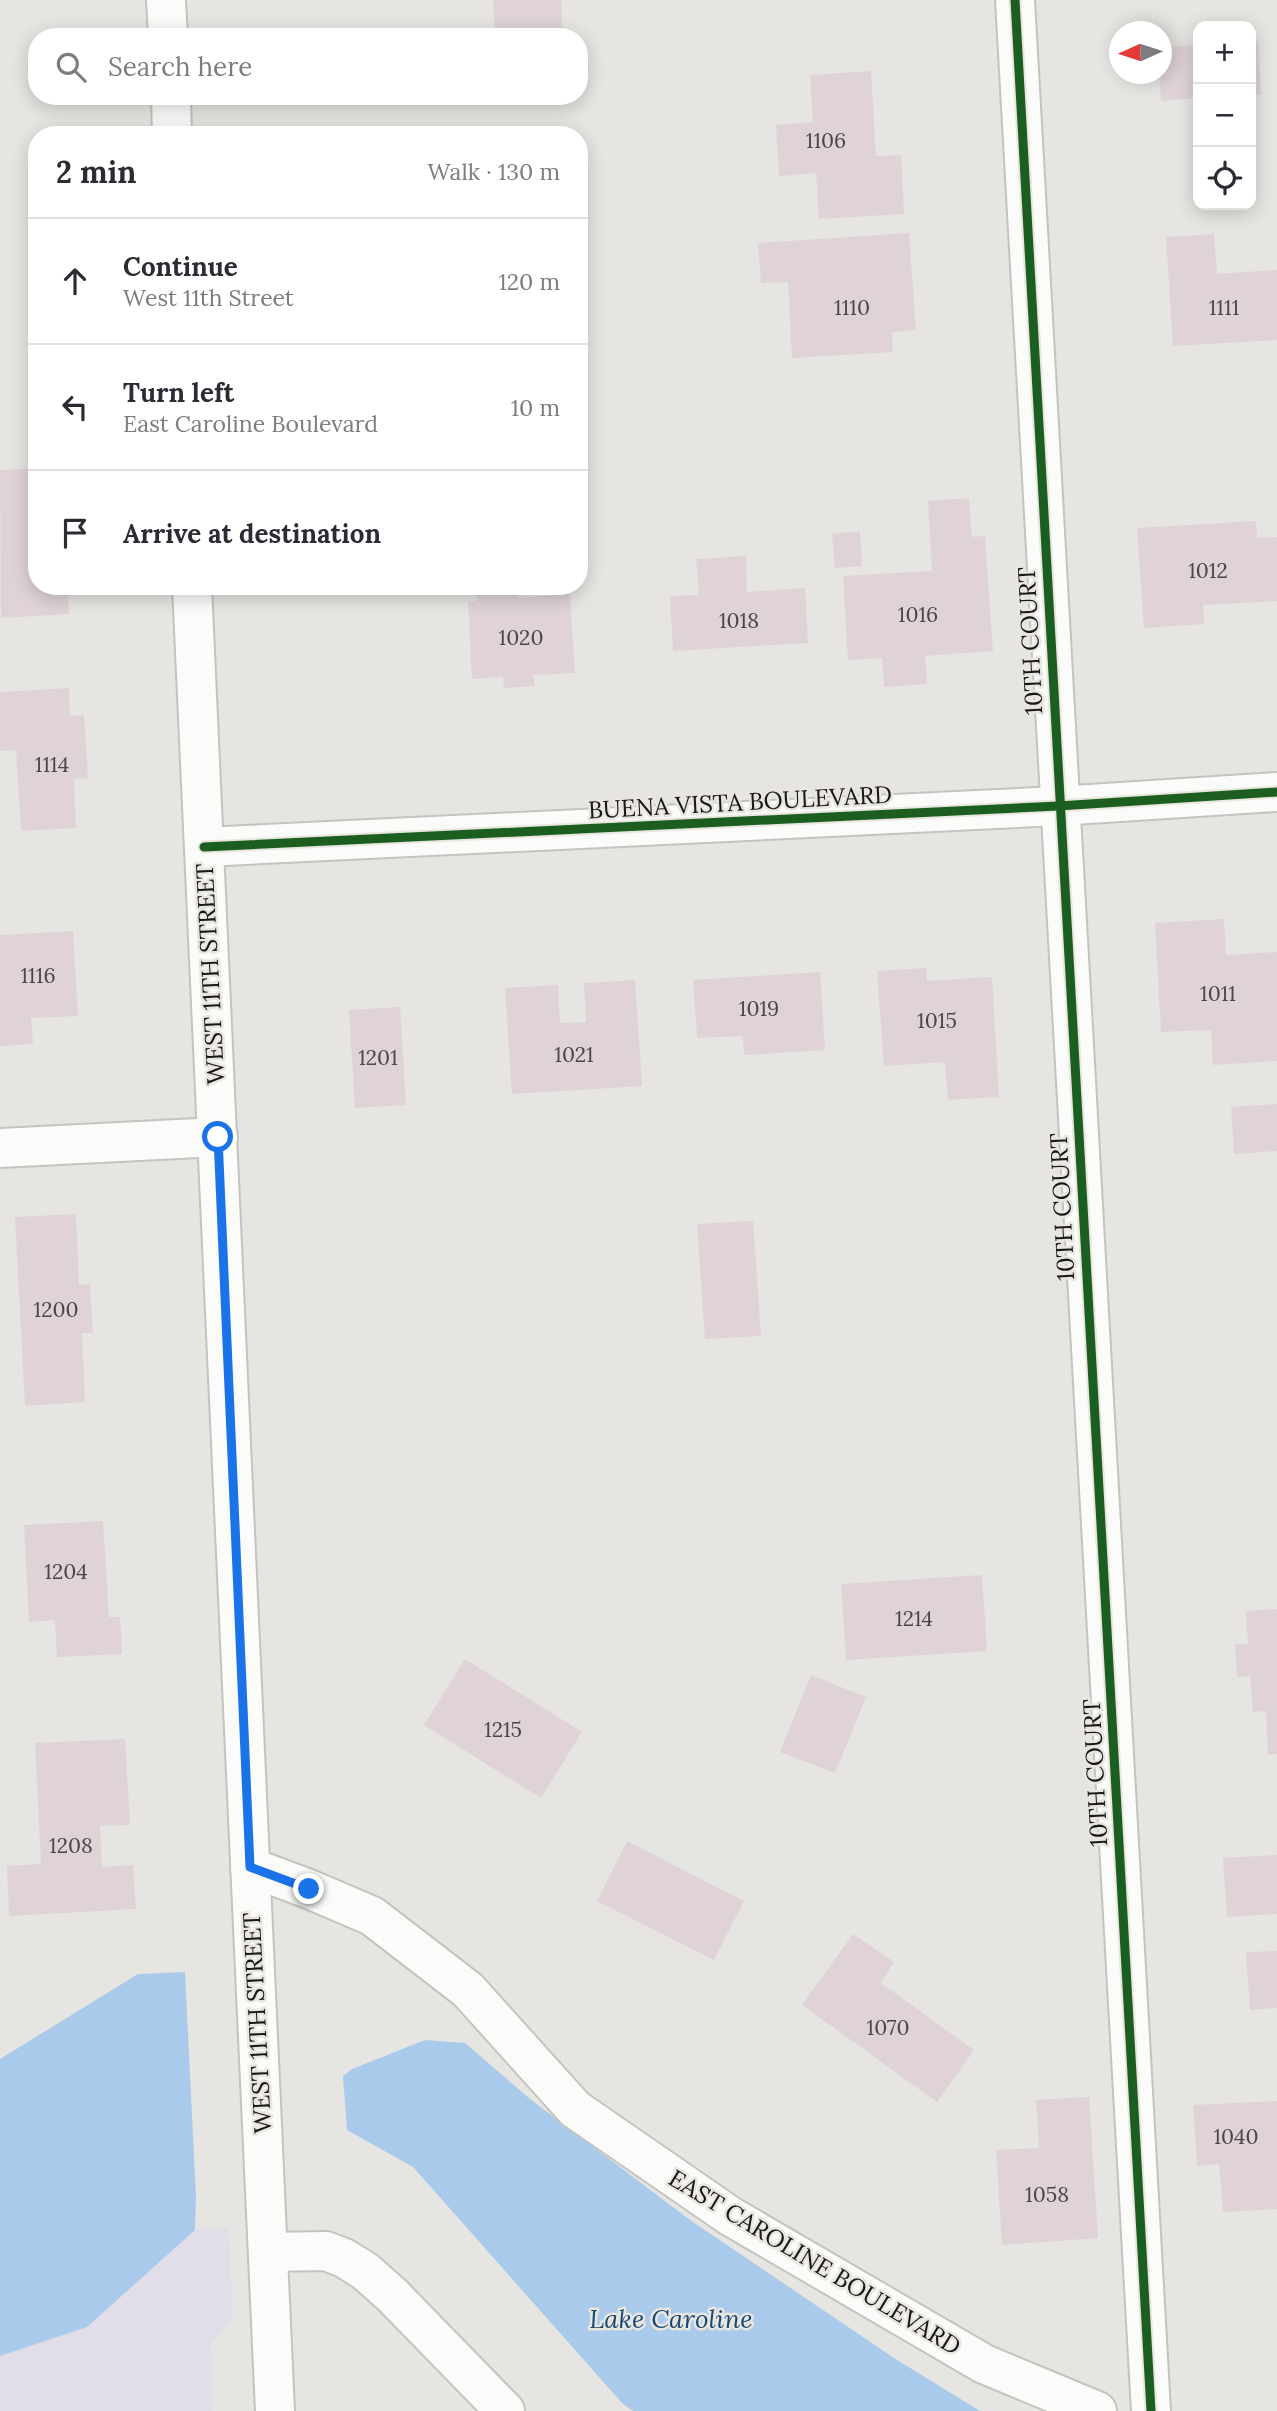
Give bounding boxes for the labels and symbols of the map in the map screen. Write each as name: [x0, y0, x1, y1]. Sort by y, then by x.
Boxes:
north arrow: [1109, 21, 1172, 84]
house number: 1106: [806, 127, 846, 154]
house number: 1110: [834, 294, 870, 321]
house number: 1111: [1209, 294, 1239, 321]
house number: 1012: [1188, 557, 1228, 584]
street label: 10TH COURT: [1011, 566, 1049, 716]
house number: 1016: [898, 601, 938, 628]
house number: 1018: [719, 607, 759, 634]
house number: 1020: [499, 624, 543, 651]
house number: 1114: [35, 751, 69, 778]
street label: BUENA VISTA BOULEVARD: [587, 779, 893, 825]
street label: WEST 11TH STREET: [189, 863, 231, 1085]
house number: 1116: [20, 962, 56, 989]
house number: 1011: [1200, 980, 1236, 1007]
house number: 1019: [739, 995, 779, 1022]
house number: 1015: [917, 1007, 957, 1034]
house number: 1021: [554, 1041, 594, 1068]
house number: 1201: [358, 1044, 398, 1071]
route start: [202, 1121, 233, 1152]
street label: 10TH COURT: [1043, 1132, 1081, 1282]
house number: 1200: [33, 1296, 79, 1323]
house number: 1204: [44, 1558, 88, 1585]
house number: 1214: [895, 1605, 933, 1632]
street label: 10TH COURT: [1076, 1698, 1114, 1848]
house number: 1215: [484, 1716, 522, 1743]
house number: 1208: [49, 1832, 93, 1859]
route end: [293, 1873, 324, 1904]
street label: WEST 11TH STREET: [236, 1912, 278, 2134]
house number: 1070: [867, 2014, 909, 2041]
house number: 1040: [1213, 2123, 1259, 2150]
street label: EAST CAROLINE BOULEVARD: [663, 2162, 967, 2362]
house number: 1058: [1025, 2181, 1069, 2208]
water label: Lake Caroline: [589, 2302, 753, 2335]

